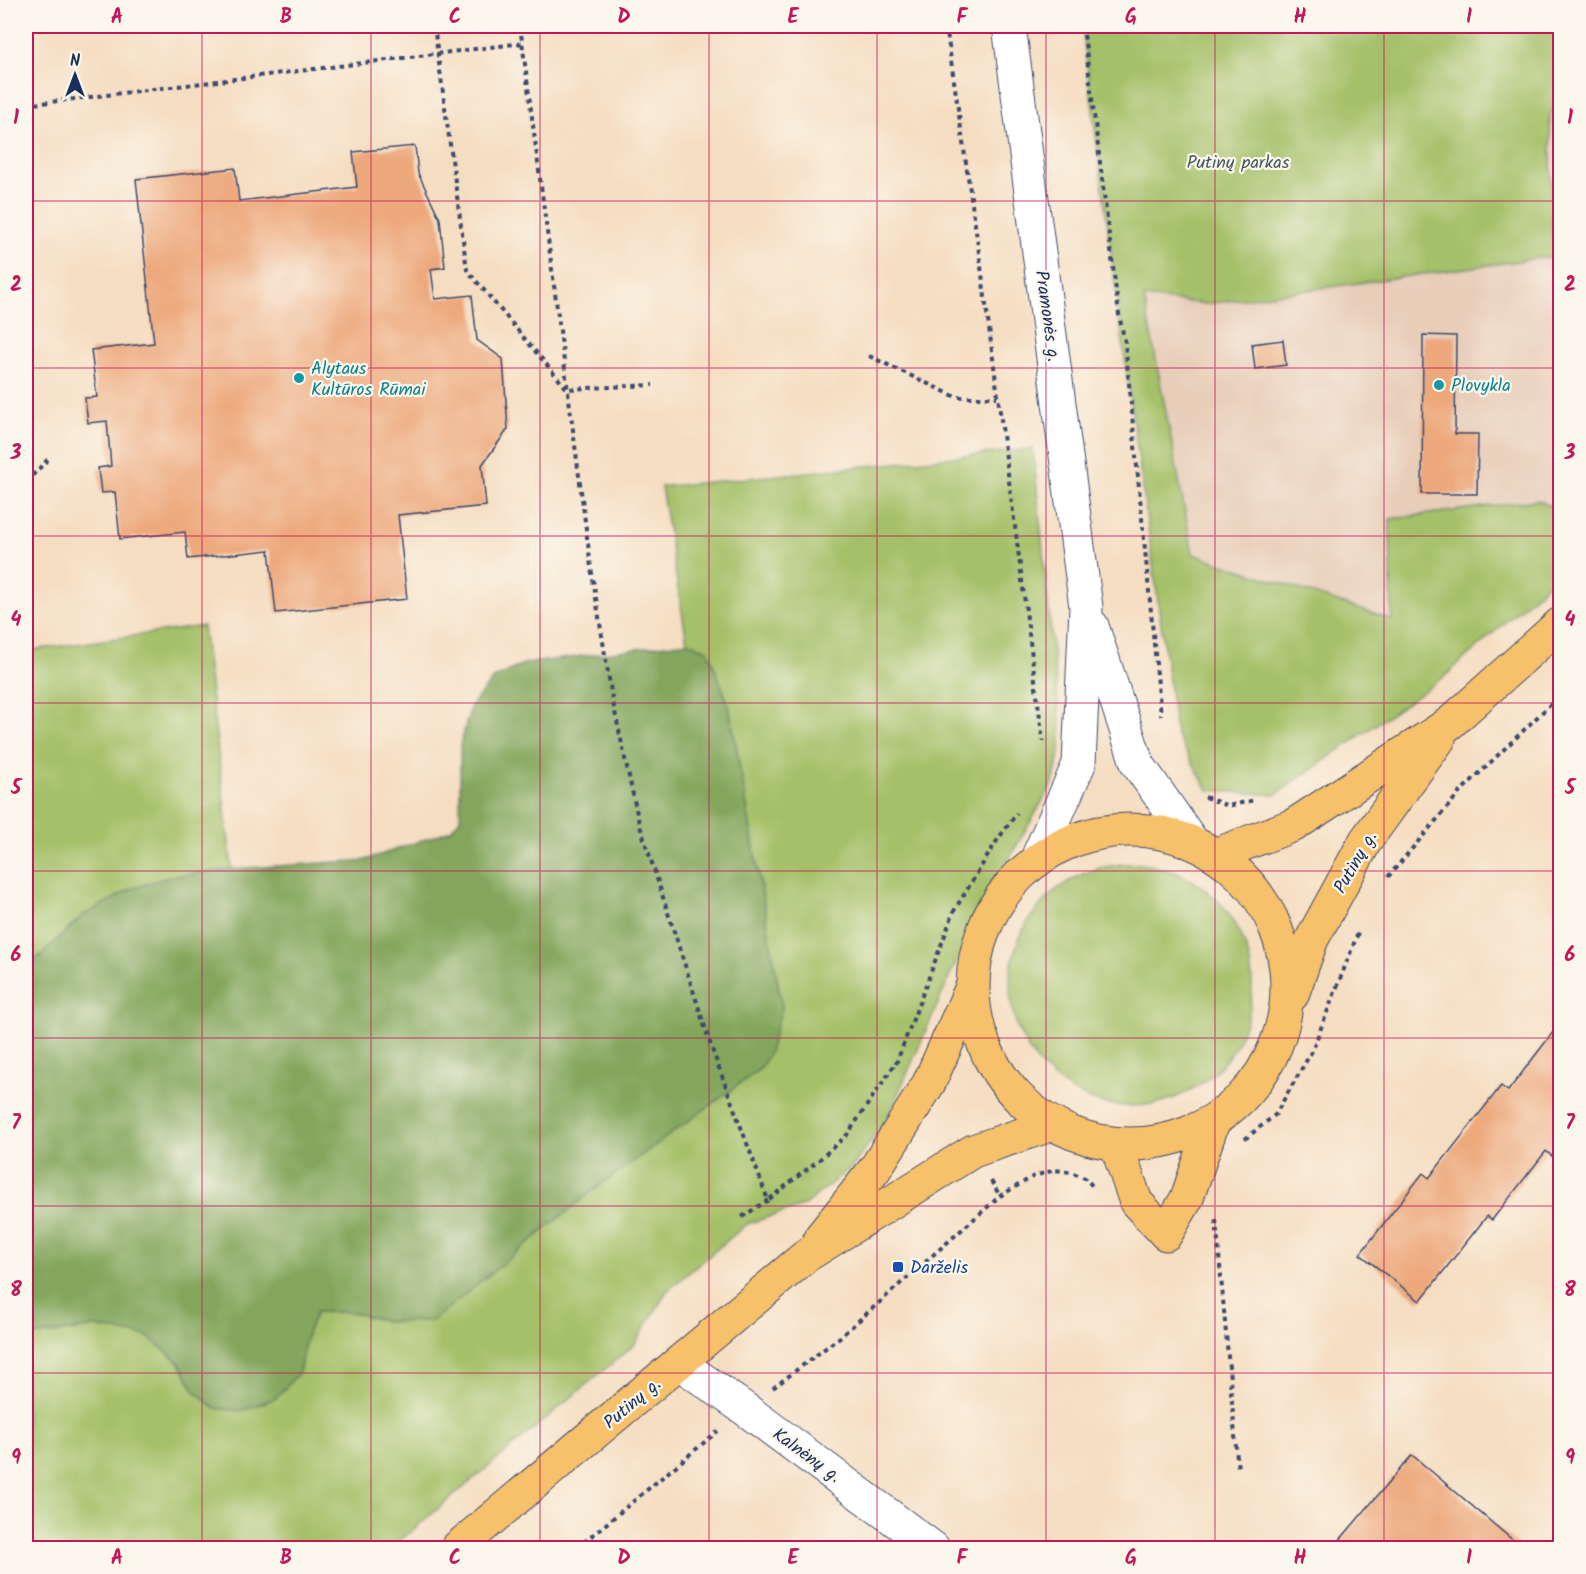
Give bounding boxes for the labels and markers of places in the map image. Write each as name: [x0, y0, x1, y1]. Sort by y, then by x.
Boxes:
place label: Alytaus Kultūros Rūmai: [311, 355, 426, 405]
marker: Alytaus Kultūros Rūmai: [292, 371, 306, 385]
place label: Plovykla: [1451, 372, 1511, 401]
marker: Plovykla: [1432, 378, 1446, 392]
place label: Darželis: [910, 1254, 969, 1283]
marker: Darželis: [891, 1260, 905, 1274]

